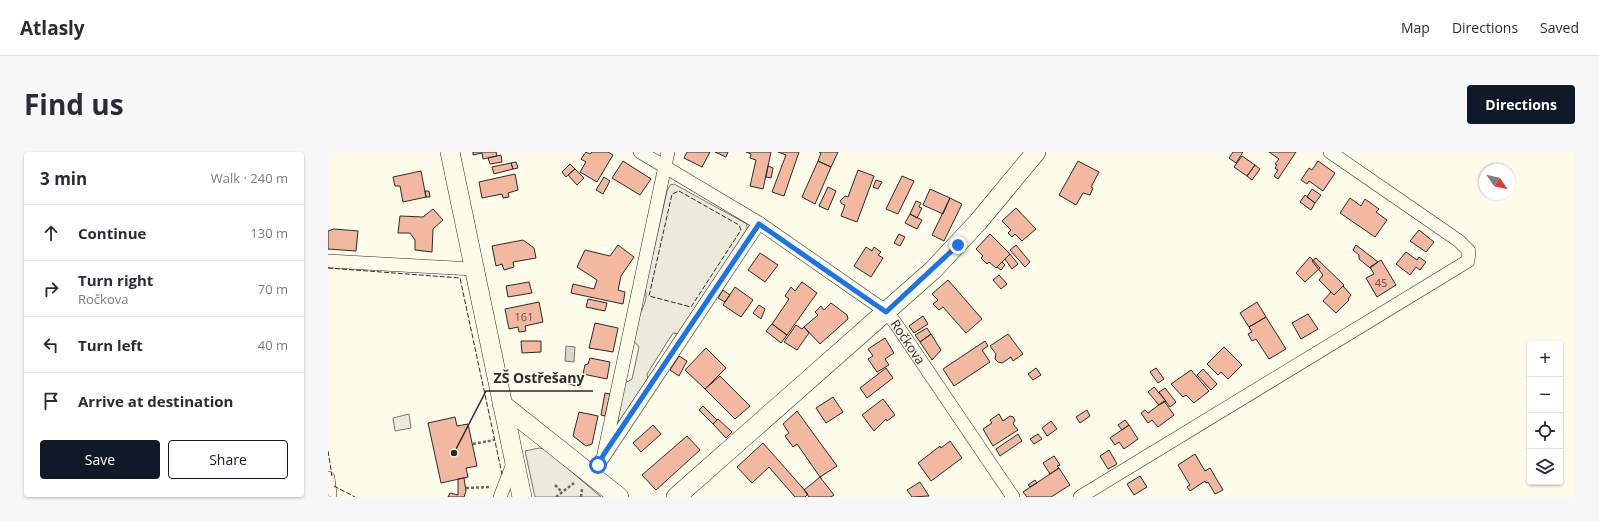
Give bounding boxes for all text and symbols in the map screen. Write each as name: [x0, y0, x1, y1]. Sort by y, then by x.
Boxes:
text: Atlasly: [20, 15, 85, 41]
text: Map: [1401, 18, 1430, 37]
text: Directions: [1452, 18, 1518, 37]
text: Saved: [1540, 18, 1579, 37]
text: Find us: [24, 85, 124, 123]
button: Directions: [1467, 85, 1575, 124]
north arrow: [1479, 164, 1515, 200]
text: 3 min: [40, 167, 87, 190]
text: Walk · 240 m: [211, 169, 288, 187]
icon: ahead: [40, 222, 62, 244]
text: Continue: [78, 223, 146, 243]
text: 130 m: [250, 224, 288, 242]
route end: [949, 236, 967, 254]
text: Turn right: [78, 270, 153, 290]
house number: 45: [1375, 275, 1387, 290]
icon: right: [40, 278, 62, 300]
text: 70 m: [258, 280, 288, 298]
text: Ročkova: [78, 290, 128, 308]
house number: 161: [515, 309, 533, 324]
street label: Ročkova: [886, 316, 930, 368]
icon: left: [40, 334, 62, 356]
text: Turn left: [78, 335, 143, 355]
text: 40 m: [258, 336, 288, 354]
map controls: [1527, 341, 1563, 485]
button: +: [1527, 341, 1563, 377]
callout: ZŠ Ostřešany: [486, 365, 593, 391]
text: ZŠ Ostřešany: [494, 368, 584, 387]
button: −: [1527, 377, 1563, 413]
icon: arrive: [40, 390, 62, 412]
text: Arrive at destination: [78, 391, 233, 411]
button: locate: [1527, 413, 1563, 449]
button: Save: [40, 440, 160, 479]
button: Share: [168, 440, 288, 479]
button: layers: [1527, 449, 1563, 485]
route start: [589, 456, 607, 474]

